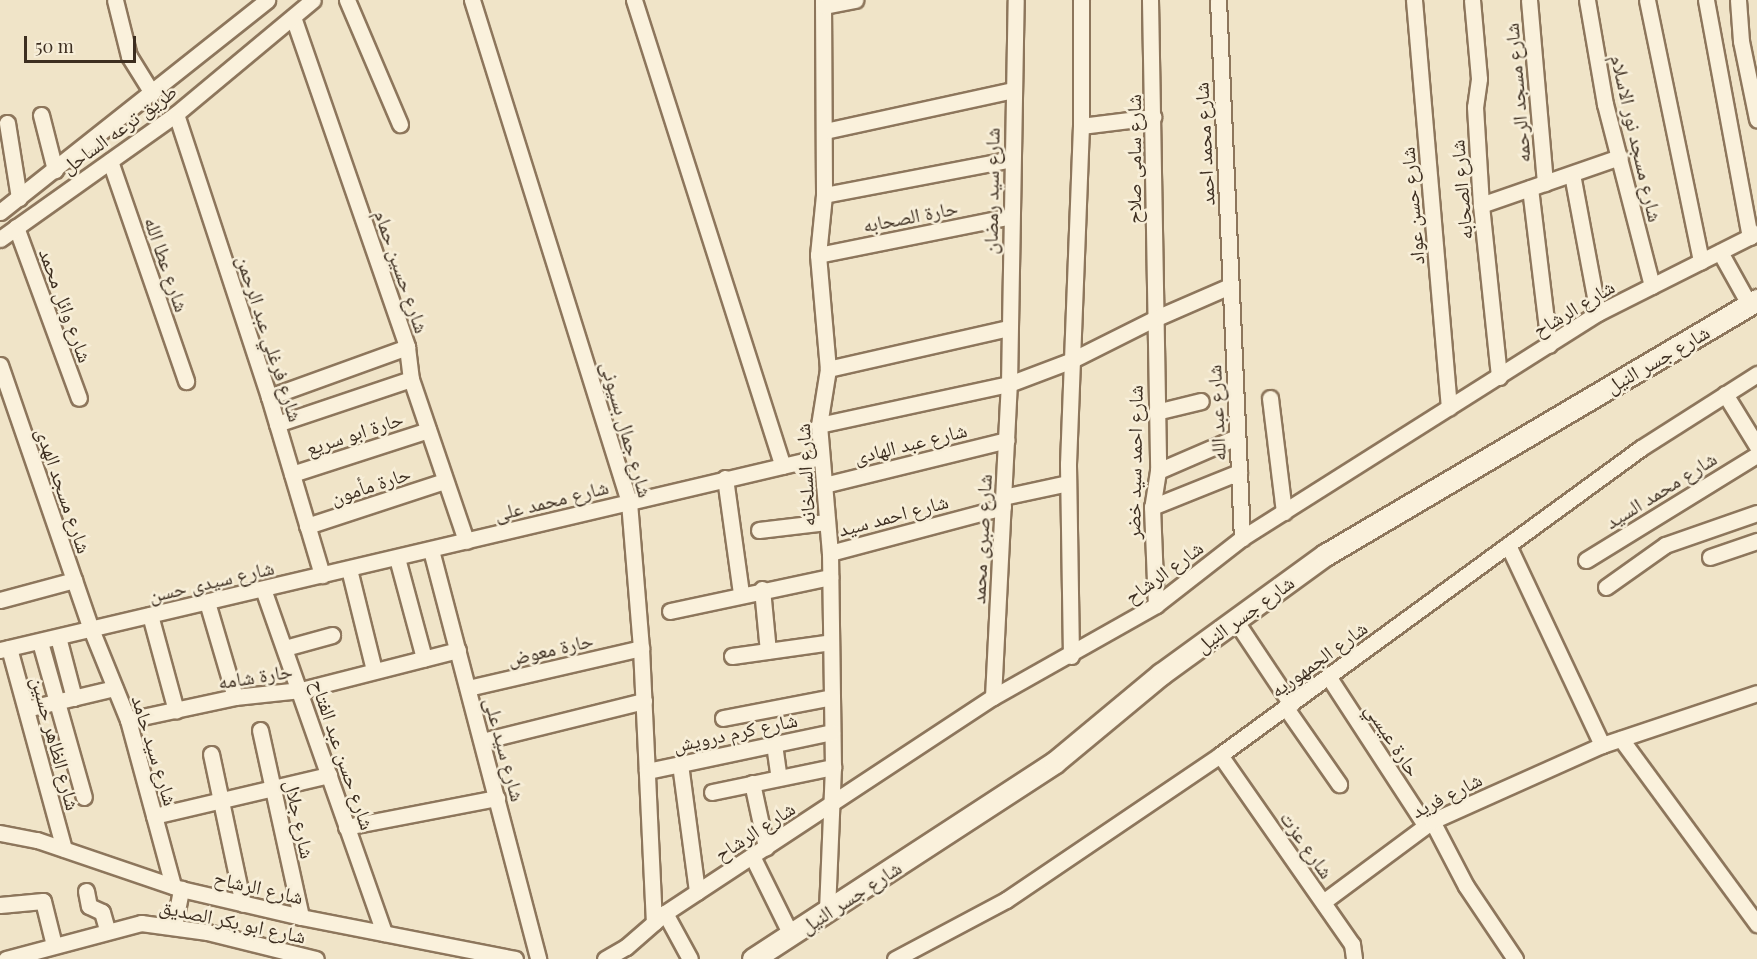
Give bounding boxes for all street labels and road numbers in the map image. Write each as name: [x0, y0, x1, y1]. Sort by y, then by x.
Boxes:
street label: شارع مسجد الرحمه: [1498, 22, 1534, 164]
street label: شارع مسجد نور الاسلام: [1607, 52, 1669, 224]
street label: طريق ترعه الساحل: [56, 78, 180, 178]
street label: شارع محمد احمد: [1188, 82, 1218, 206]
street label: شارع سامى صلاح: [1120, 94, 1144, 224]
street label: شارع سيد رمضان: [977, 127, 1003, 255]
street label: شارع الصحابه: [1444, 139, 1476, 241]
street label: شارع حسن عواد: [1394, 146, 1428, 266]
street label: حارة الصحابه: [861, 194, 959, 236]
street label: شارع حسين حمام: [371, 206, 435, 336]
street label: شارع عطا الله: [141, 213, 195, 315]
street label: شارع وائل محمد: [35, 245, 99, 365]
street label: شارع فرغلي عبد الرحمن: [233, 252, 309, 424]
street label: شارع الرشاح: [1528, 273, 1618, 341]
street label: شارع جسر النيل: [1601, 319, 1713, 397]
street label: شارع جمال بسيونى: [597, 358, 659, 500]
street label: شارع عبد الله: [1200, 364, 1230, 462]
street label: شارع احمد سيد خضر: [1120, 385, 1146, 539]
street label: حارة ابو سريع: [302, 405, 406, 459]
street label: شارع عبد الهادى: [851, 416, 969, 468]
street label: شارع السلخانه: [789, 423, 819, 527]
street label: شارع مسجد الهدى: [32, 424, 98, 556]
street label: شارع محمد السيد: [1600, 445, 1720, 533]
street label: حارة مأمون: [327, 460, 413, 508]
street label: شارع محمد على: [491, 473, 611, 525]
street label: شارع صبرى محمد: [965, 473, 995, 605]
street label: شارع احمد سيد: [835, 488, 951, 540]
street label: شارع الرشاح: [1119, 535, 1207, 607]
street label: شارع سيدى حسن: [146, 554, 276, 606]
street label: شارع جسر النيل: [1190, 569, 1298, 657]
street label: شارع الجمهوريه: [1265, 615, 1371, 701]
street label: حارة معوض: [505, 626, 595, 670]
street label: حارة شامه: [216, 657, 294, 693]
street label: شارع الظاهر حسين: [28, 673, 86, 813]
street label: شارع حسن عبد الفتاح: [307, 676, 381, 832]
street label: شارع سيد حامد: [128, 692, 184, 808]
street label: شارع سيد على: [481, 694, 531, 804]
street label: حارة عيسي: [1361, 698, 1427, 780]
street label: شارع كرم درويش: [671, 706, 799, 756]
street label: شارع فريد: [1407, 766, 1485, 822]
street label: شارع جلال: [281, 777, 321, 861]
street label: شارع الرشاح: [709, 795, 799, 865]
street label: شارع عزت: [1276, 806, 1340, 882]
street label: شارع جسر النيل: [795, 854, 905, 938]
street label: شارع الرشاح: [212, 864, 306, 908]
street label: شارع ابو بكر الصديق: [158, 893, 308, 947]

